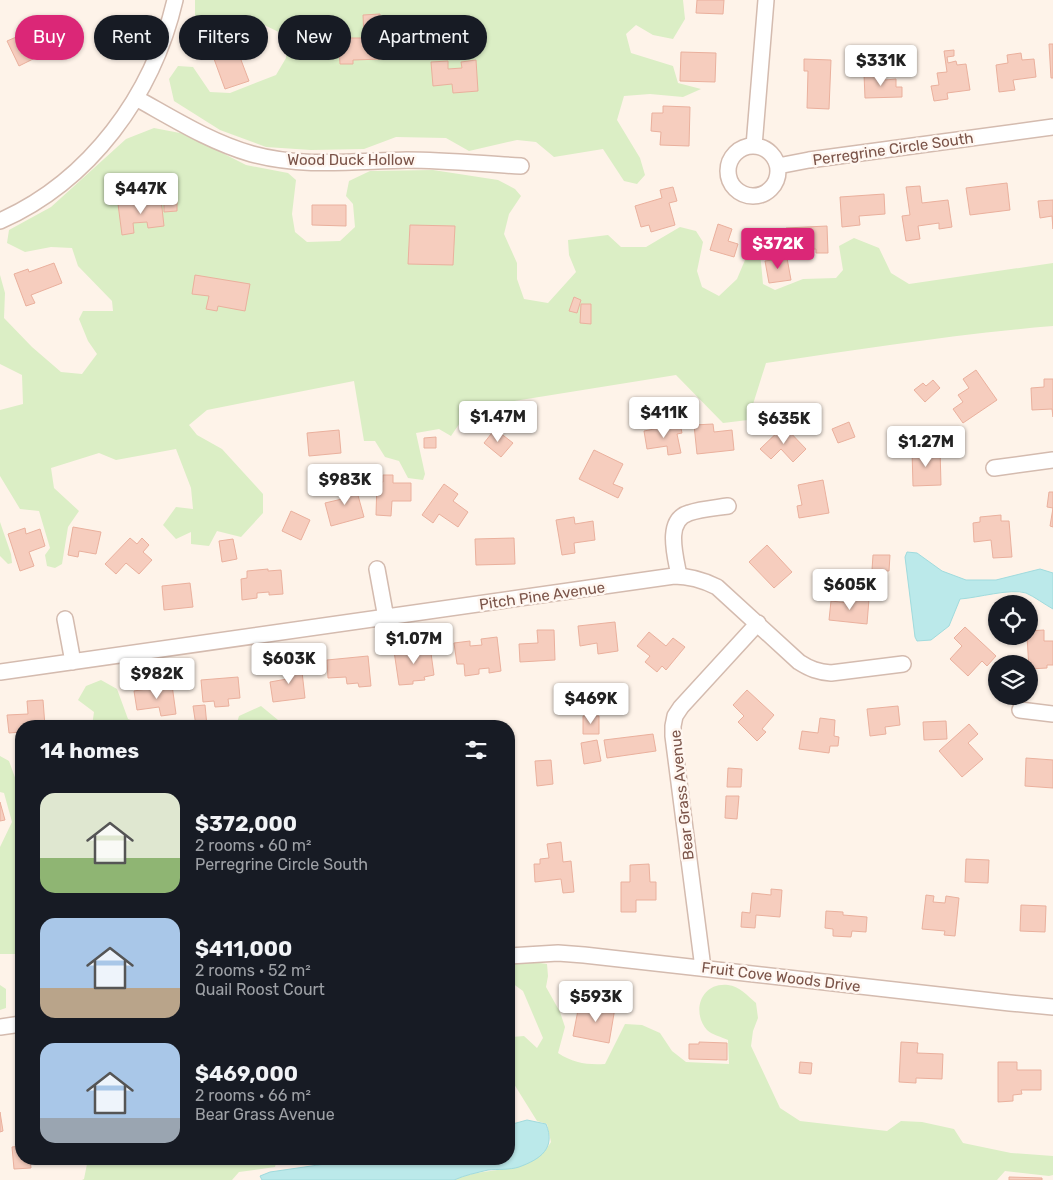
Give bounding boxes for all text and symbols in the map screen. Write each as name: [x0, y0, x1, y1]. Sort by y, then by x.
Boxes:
chip: Buy: [15, 15, 84, 60]
chip: Rent: [94, 15, 169, 60]
chip: Filters: [179, 15, 268, 60]
chip: New: [278, 15, 351, 60]
chip: Apartment: [361, 15, 487, 60]
pin: $331K: [846, 44, 916, 87]
text: $331K: [856, 51, 906, 70]
street label: Perregrine Circle South: [811, 129, 975, 169]
street label: Wood Duck Hollow: [287, 151, 415, 169]
pin: $447K: [106, 172, 176, 215]
text: $447K: [115, 179, 167, 198]
pin: $372K: [743, 228, 813, 270]
text: $372K: [752, 234, 804, 253]
pin: $411K: [629, 396, 699, 439]
pin: $1.47M: [457, 400, 539, 443]
pin: $635K: [749, 402, 819, 445]
text: $411K: [640, 403, 688, 422]
text: $1.47M: [470, 407, 526, 426]
text: $635K: [758, 409, 810, 428]
pin: $1.27M: [885, 426, 967, 468]
text: $1.27M: [898, 432, 954, 451]
pin: $983K: [310, 464, 380, 506]
text: $983K: [319, 470, 371, 489]
pin: $605K: [815, 568, 885, 611]
text: $605K: [824, 575, 876, 594]
street label: Pitch Pine Avenue: [478, 578, 606, 614]
map controls: [988, 595, 1038, 705]
button: locate: [988, 595, 1038, 645]
pin: $1.07M: [373, 622, 455, 665]
text: $1.07M: [386, 629, 442, 648]
pin: $603K: [254, 642, 324, 685]
text: $603K: [262, 649, 316, 668]
button: layers: [988, 655, 1038, 705]
pin: $982K: [122, 658, 192, 700]
text: $982K: [131, 664, 183, 683]
pin: $469K: [556, 682, 626, 725]
text: $469K: [565, 689, 617, 708]
street label: Bear Grass Avenue: [666, 729, 698, 861]
icon: filters: [462, 736, 490, 764]
text: 14 homes: [40, 738, 139, 763]
text: $372,000: [195, 811, 297, 836]
icon: home: [80, 813, 140, 873]
text: 2 rooms · 60 m²: [195, 836, 312, 855]
text: Perregrine Circle South: [195, 855, 368, 874]
text: $411,000: [195, 936, 292, 961]
icon: home: [80, 938, 140, 998]
street label: Fruit Cove Woods Drive: [701, 958, 861, 996]
text: 2 rooms · 52 m²: [195, 961, 311, 980]
text: Quail Roost Court: [195, 980, 325, 999]
pin: $593K: [561, 980, 631, 1023]
text: $593K: [570, 987, 622, 1006]
text: $469,000: [195, 1061, 298, 1086]
icon: home: [80, 1063, 140, 1123]
text: 2 rooms · 66 m²: [195, 1086, 311, 1105]
text: Bear Grass Avenue: [195, 1105, 335, 1124]

